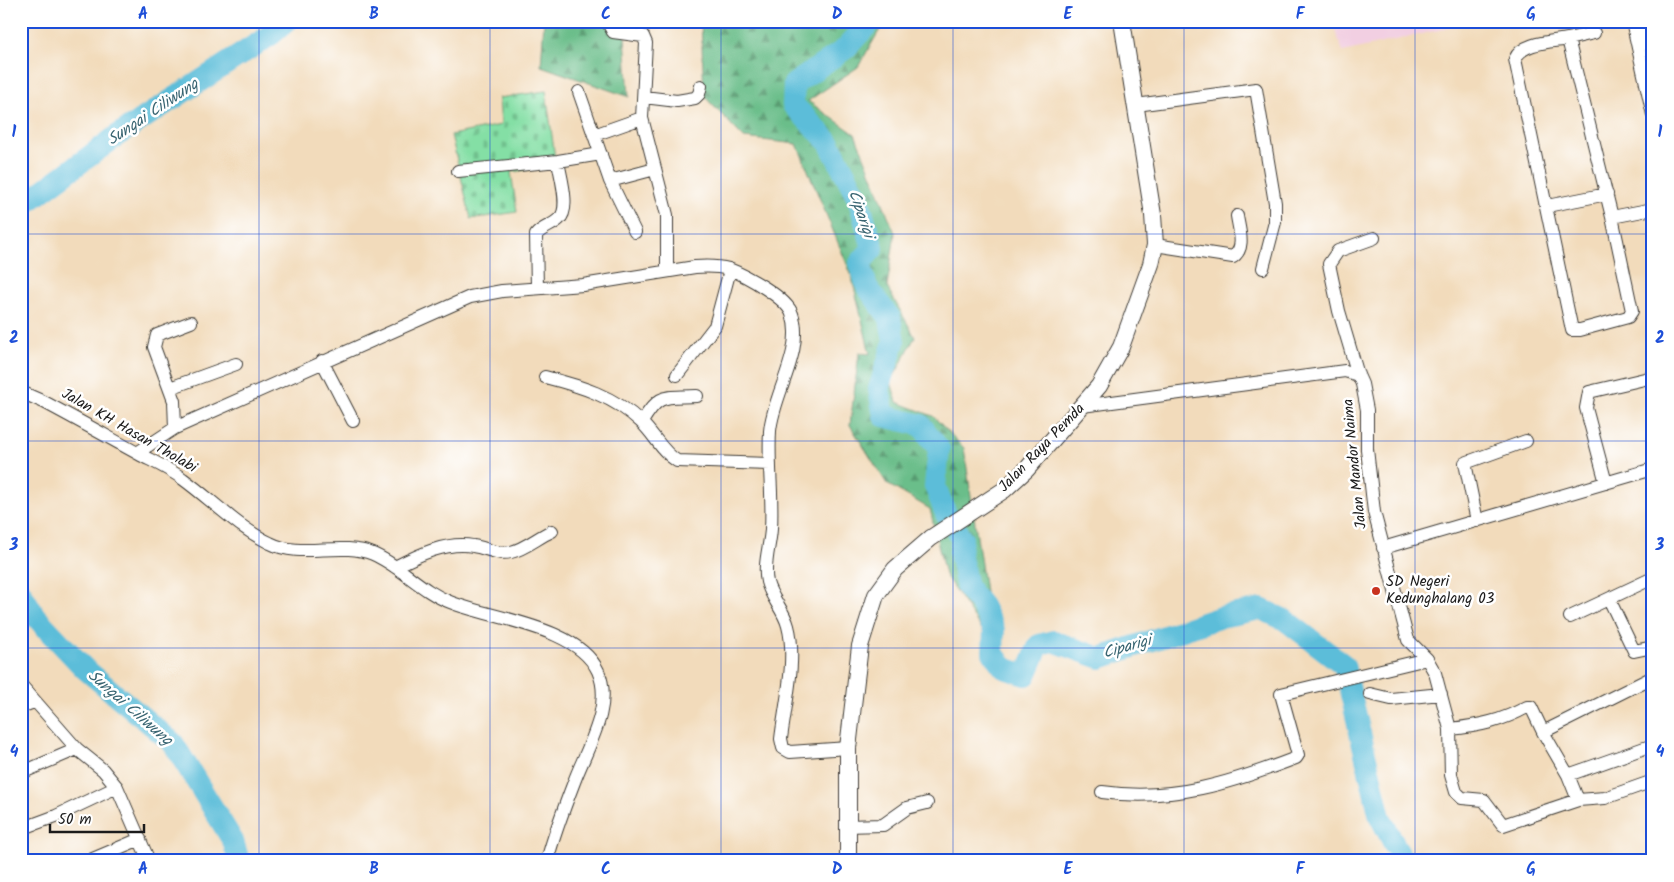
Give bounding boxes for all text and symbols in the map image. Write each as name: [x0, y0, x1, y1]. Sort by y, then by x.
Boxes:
text: A: [138, 2, 148, 27]
text: B: [369, 2, 379, 27]
text: C: [601, 2, 611, 27]
text: D: [832, 2, 843, 27]
text: E: [1064, 2, 1074, 27]
text: F: [1296, 2, 1306, 27]
text: G: [1526, 2, 1536, 27]
water label: Sungai Ciliwung: [102, 71, 205, 152]
text: 1: [12, 120, 17, 145]
text: 1: [1658, 120, 1663, 145]
water label: Ciparigi: [841, 187, 882, 244]
text: 2: [9, 326, 19, 351]
text: 2: [1655, 326, 1665, 351]
street label: Jalan KH Hasan Tholabi: [57, 382, 203, 480]
street label: Jalan Raya Pemda: [993, 398, 1091, 498]
street label: Jalan Mandor Naima: [1336, 398, 1374, 530]
text: 3: [9, 533, 19, 558]
text: 3: [1655, 533, 1665, 558]
place label: SD Negeri Kedunghalang 03: [1386, 570, 1495, 611]
marker: SD Negeri Kedunghalang 03: [1370, 585, 1382, 597]
water label: Ciparigi: [1100, 627, 1157, 666]
water label: Sungai Ciliwung: [82, 664, 179, 753]
text: 4: [10, 740, 19, 765]
text: 4: [1656, 740, 1665, 765]
scale bar: [50, 802, 144, 834]
text: 50 m: [58, 808, 92, 832]
text: A: [138, 857, 148, 882]
text: B: [369, 857, 379, 882]
text: C: [601, 857, 611, 882]
text: D: [832, 857, 843, 882]
text: E: [1064, 857, 1074, 882]
text: F: [1296, 857, 1306, 882]
text: G: [1526, 857, 1536, 882]

